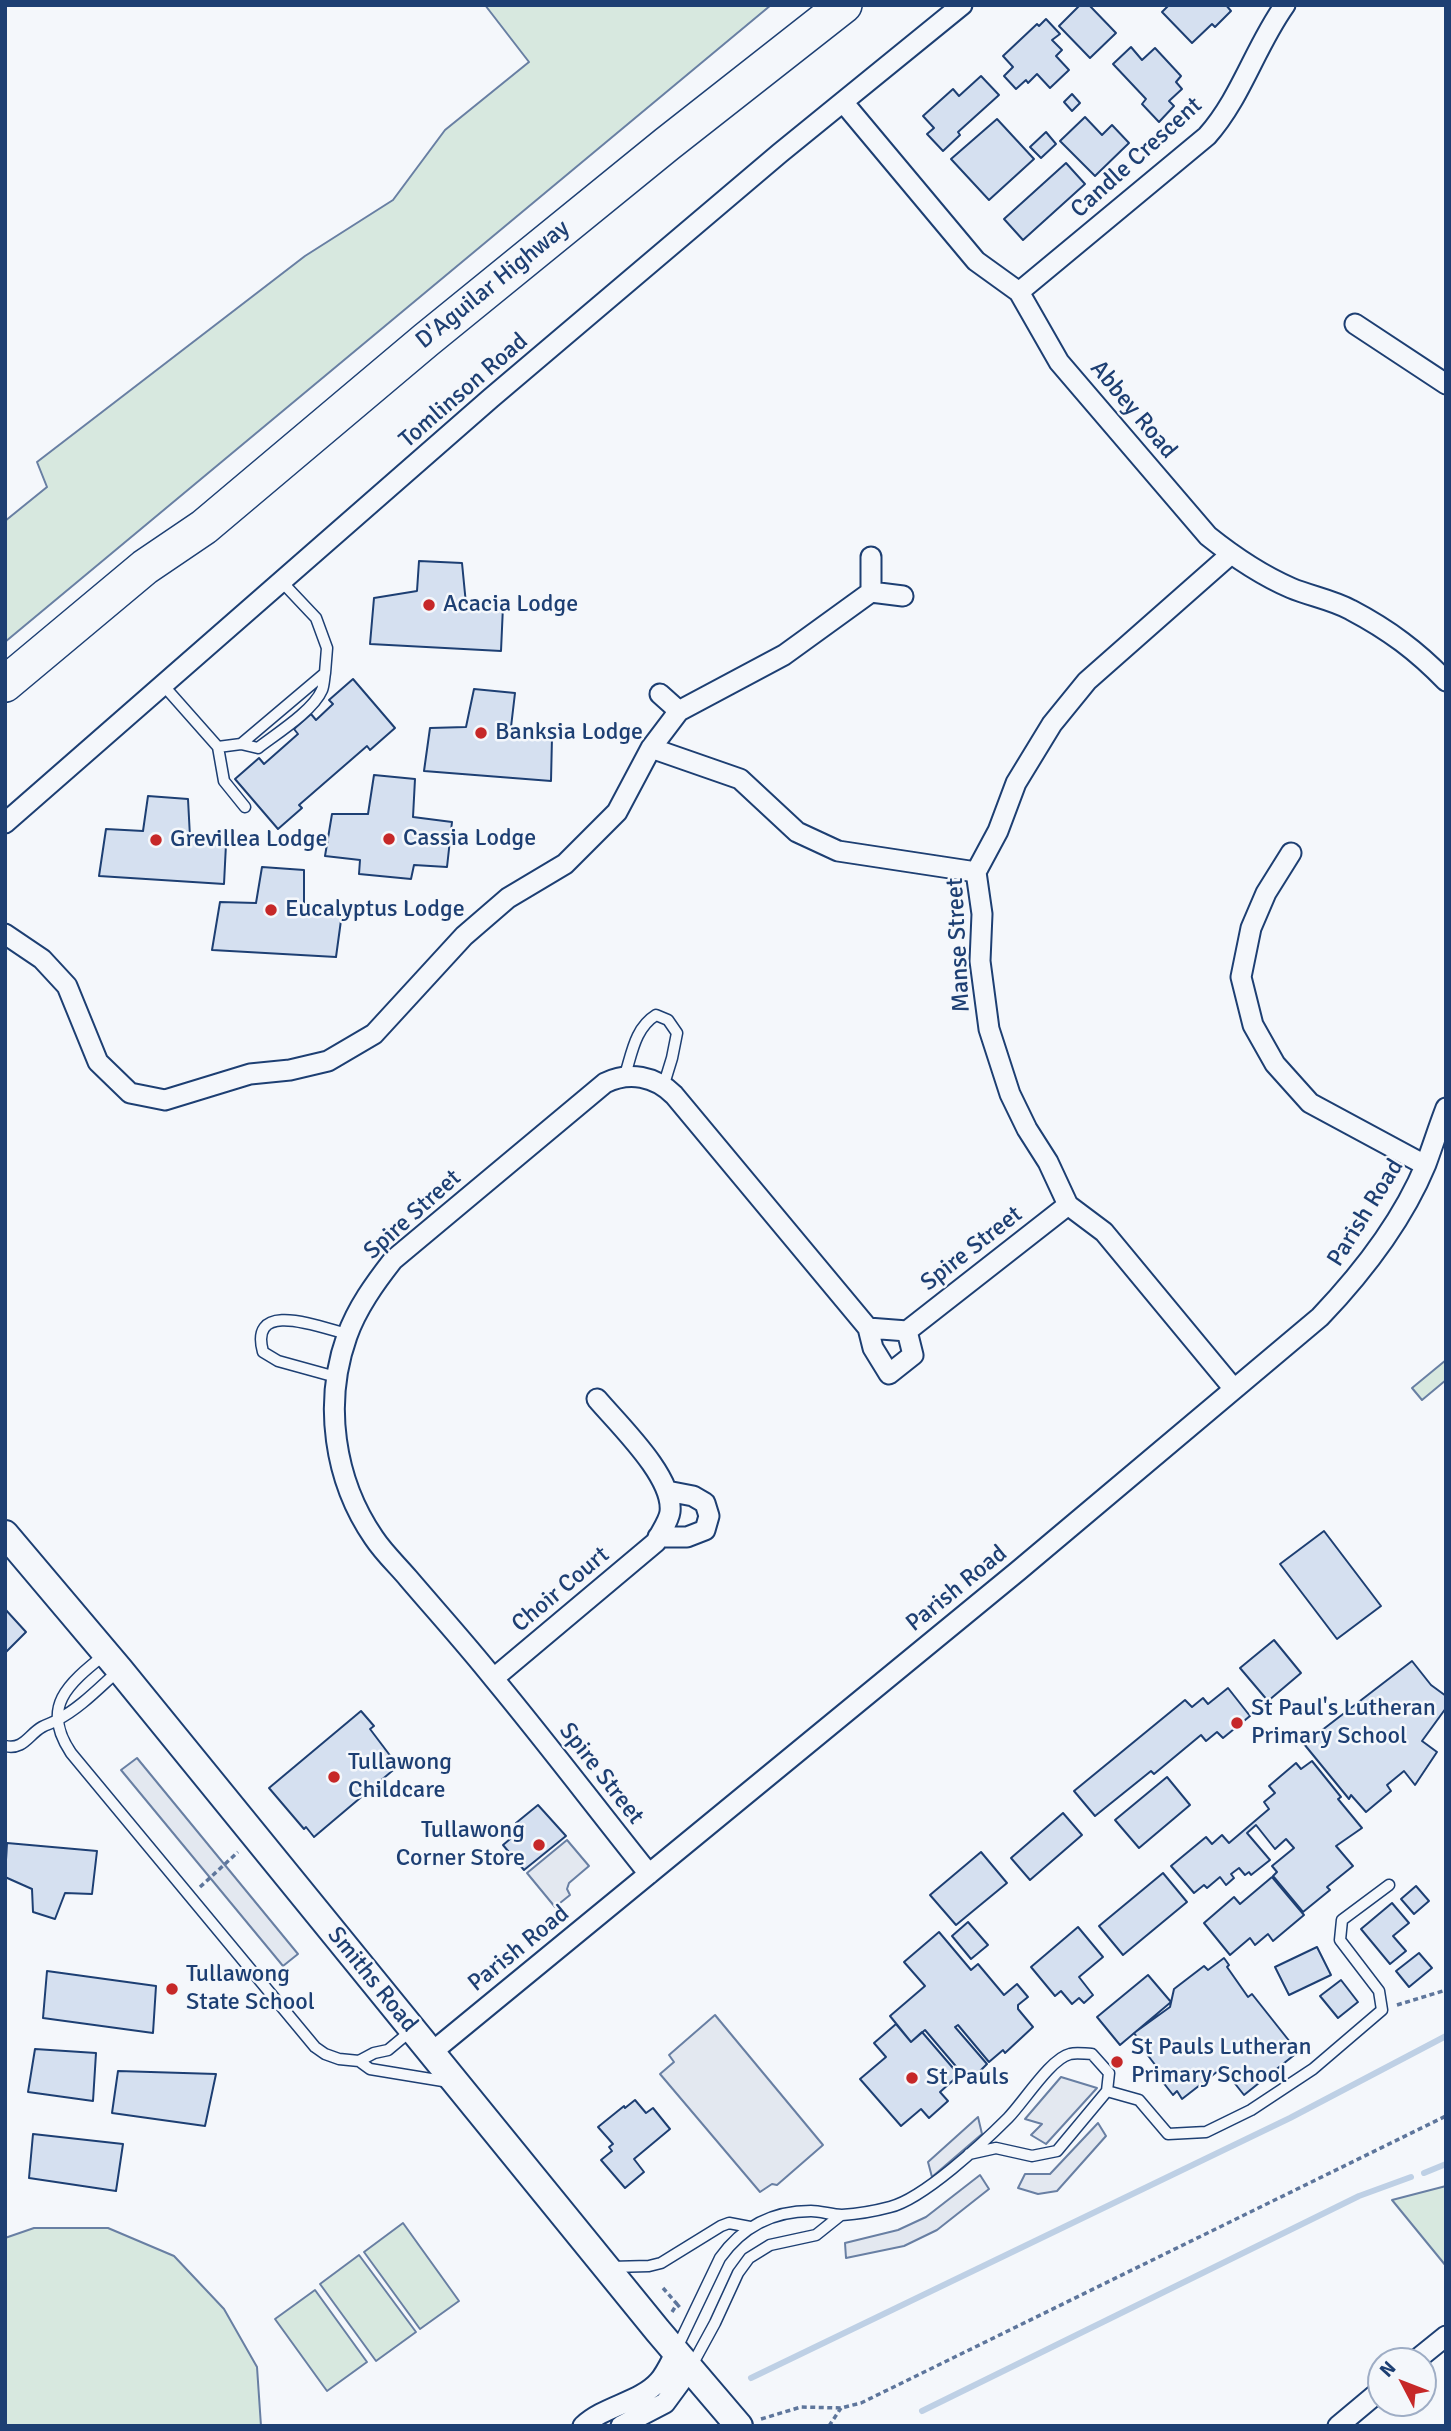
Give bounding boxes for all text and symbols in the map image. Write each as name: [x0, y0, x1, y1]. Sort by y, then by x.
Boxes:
street label: Candle Crescent: [1065, 92, 1209, 224]
street label: D'Aguilar Highway: [411, 214, 575, 356]
street label: Tomlinson Road: [394, 327, 534, 455]
street label: Abbey Road: [1084, 355, 1182, 465]
place label: Acacia Lodge: [443, 591, 578, 619]
marker: Acacia Lodge: [421, 597, 437, 613]
place label: Banksia Lodge: [495, 719, 643, 747]
marker: Banksia Lodge: [473, 725, 489, 741]
place label: Cassia Lodge: [403, 825, 536, 853]
place label: Grevillea Lodge: [170, 826, 328, 854]
marker: Cassia Lodge: [381, 831, 397, 847]
marker: Grevillea Lodge: [148, 832, 164, 848]
street label: Manse Street: [941, 877, 977, 1013]
place label: Eucalyptus Lodge: [285, 896, 465, 924]
marker: Eucalyptus Lodge: [263, 902, 279, 918]
street label: Parish Road: [1322, 1154, 1410, 1272]
street label: Spire Street: [358, 1164, 468, 1266]
street label: Spire Street: [916, 1200, 1028, 1298]
street label: Parish Road: [901, 1540, 1013, 1638]
street label: Choir Court: [506, 1541, 616, 1639]
place label: St Paul's Lutheran Primary School: [1251, 1695, 1436, 1751]
marker: St Paul's Lutheran Primary School: [1229, 1715, 1245, 1731]
street label: Spire Street: [552, 1718, 650, 1830]
place label: Tullawong Childcare: [348, 1749, 452, 1805]
marker: Tullawong Childcare: [326, 1769, 342, 1785]
place label: Tullawong Corner Store: [396, 1817, 525, 1873]
marker: Tullawong Corner Store: [531, 1837, 547, 1853]
street label: Parish Road: [463, 1900, 575, 1998]
street label: Smiths Road: [321, 1921, 423, 2039]
place label: Tullawong State School: [186, 1961, 315, 2017]
marker: Tullawong State School: [164, 1981, 180, 1997]
place label: St Pauls Lutheran Primary School: [1131, 2034, 1312, 2090]
marker: St Pauls Lutheran Primary School: [1109, 2054, 1125, 2070]
place label: St Pauls: [926, 2064, 1009, 2092]
marker: St Pauls: [904, 2070, 920, 2086]
north arrow: [1367, 2347, 1437, 2417]
text: N: [1375, 2356, 1401, 2382]

